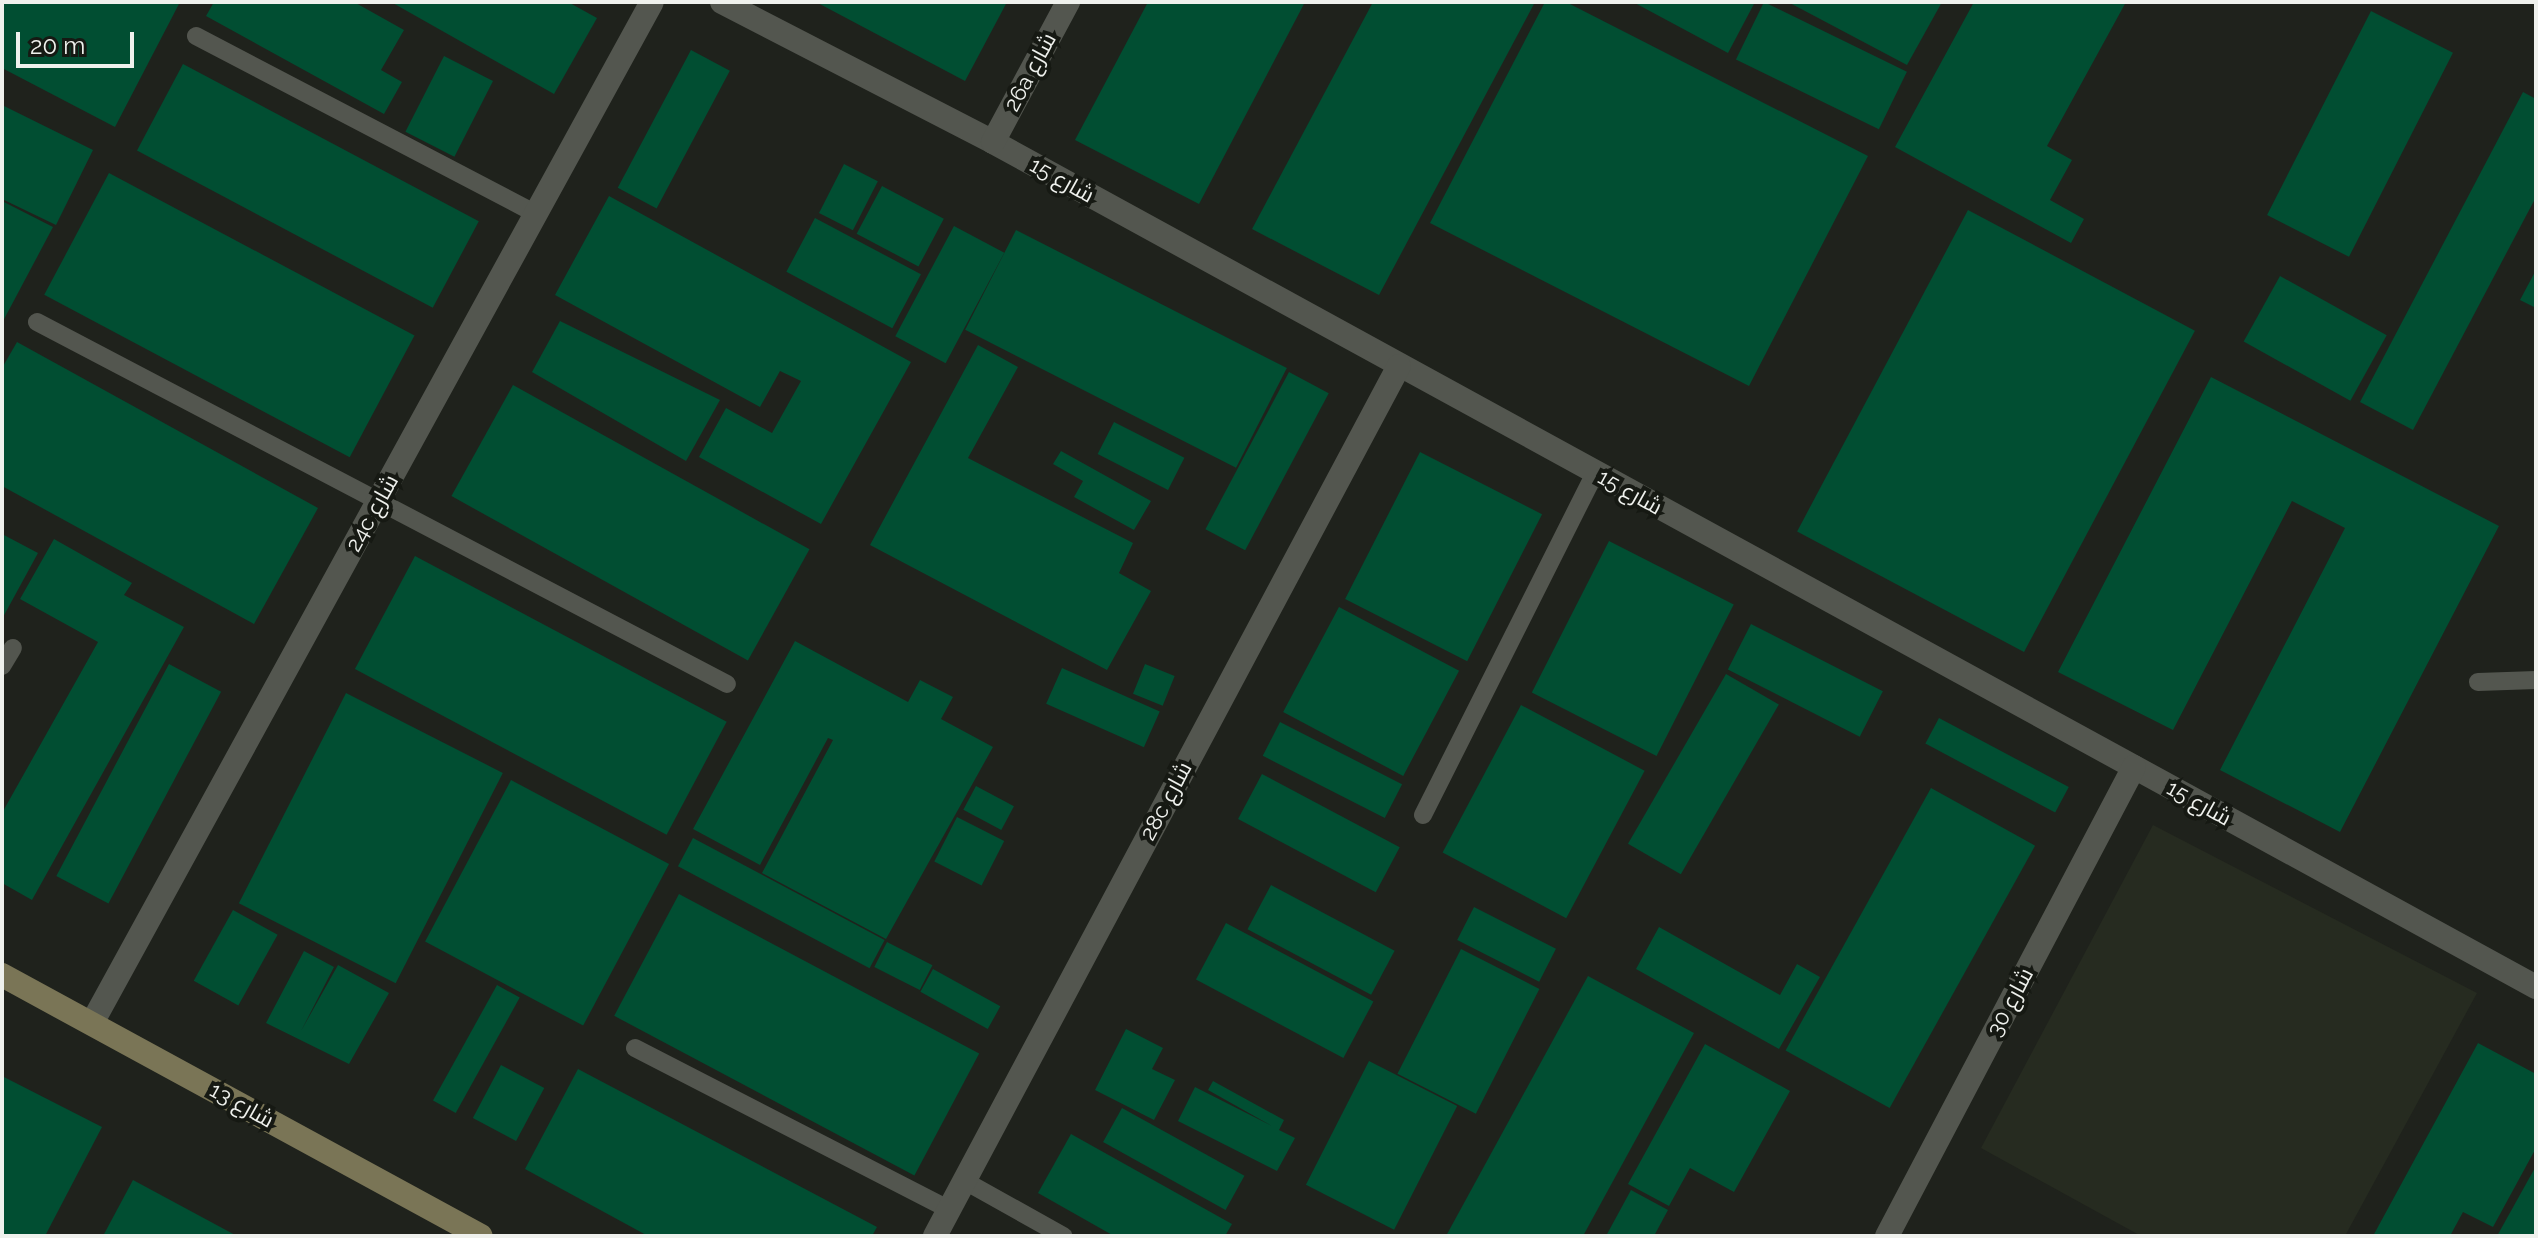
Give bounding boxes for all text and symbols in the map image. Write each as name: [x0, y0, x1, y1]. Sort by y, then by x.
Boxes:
scale bar: [20, 16, 138, 66]
street label: 26a شارع: [998, 28, 1062, 116]
text: 20 m: [30, 31, 85, 60]
street label: شارع 15: [1025, 152, 1099, 208]
street label: شارع 15: [1593, 464, 1667, 520]
street label: 24c شارع: [340, 470, 404, 556]
street label: 28c شارع: [1134, 757, 1198, 845]
street label: شارع 15: [2162, 775, 2236, 831]
street label: شارع 30: [1981, 963, 2039, 1041]
street label: شارع 13: [205, 1077, 279, 1133]

